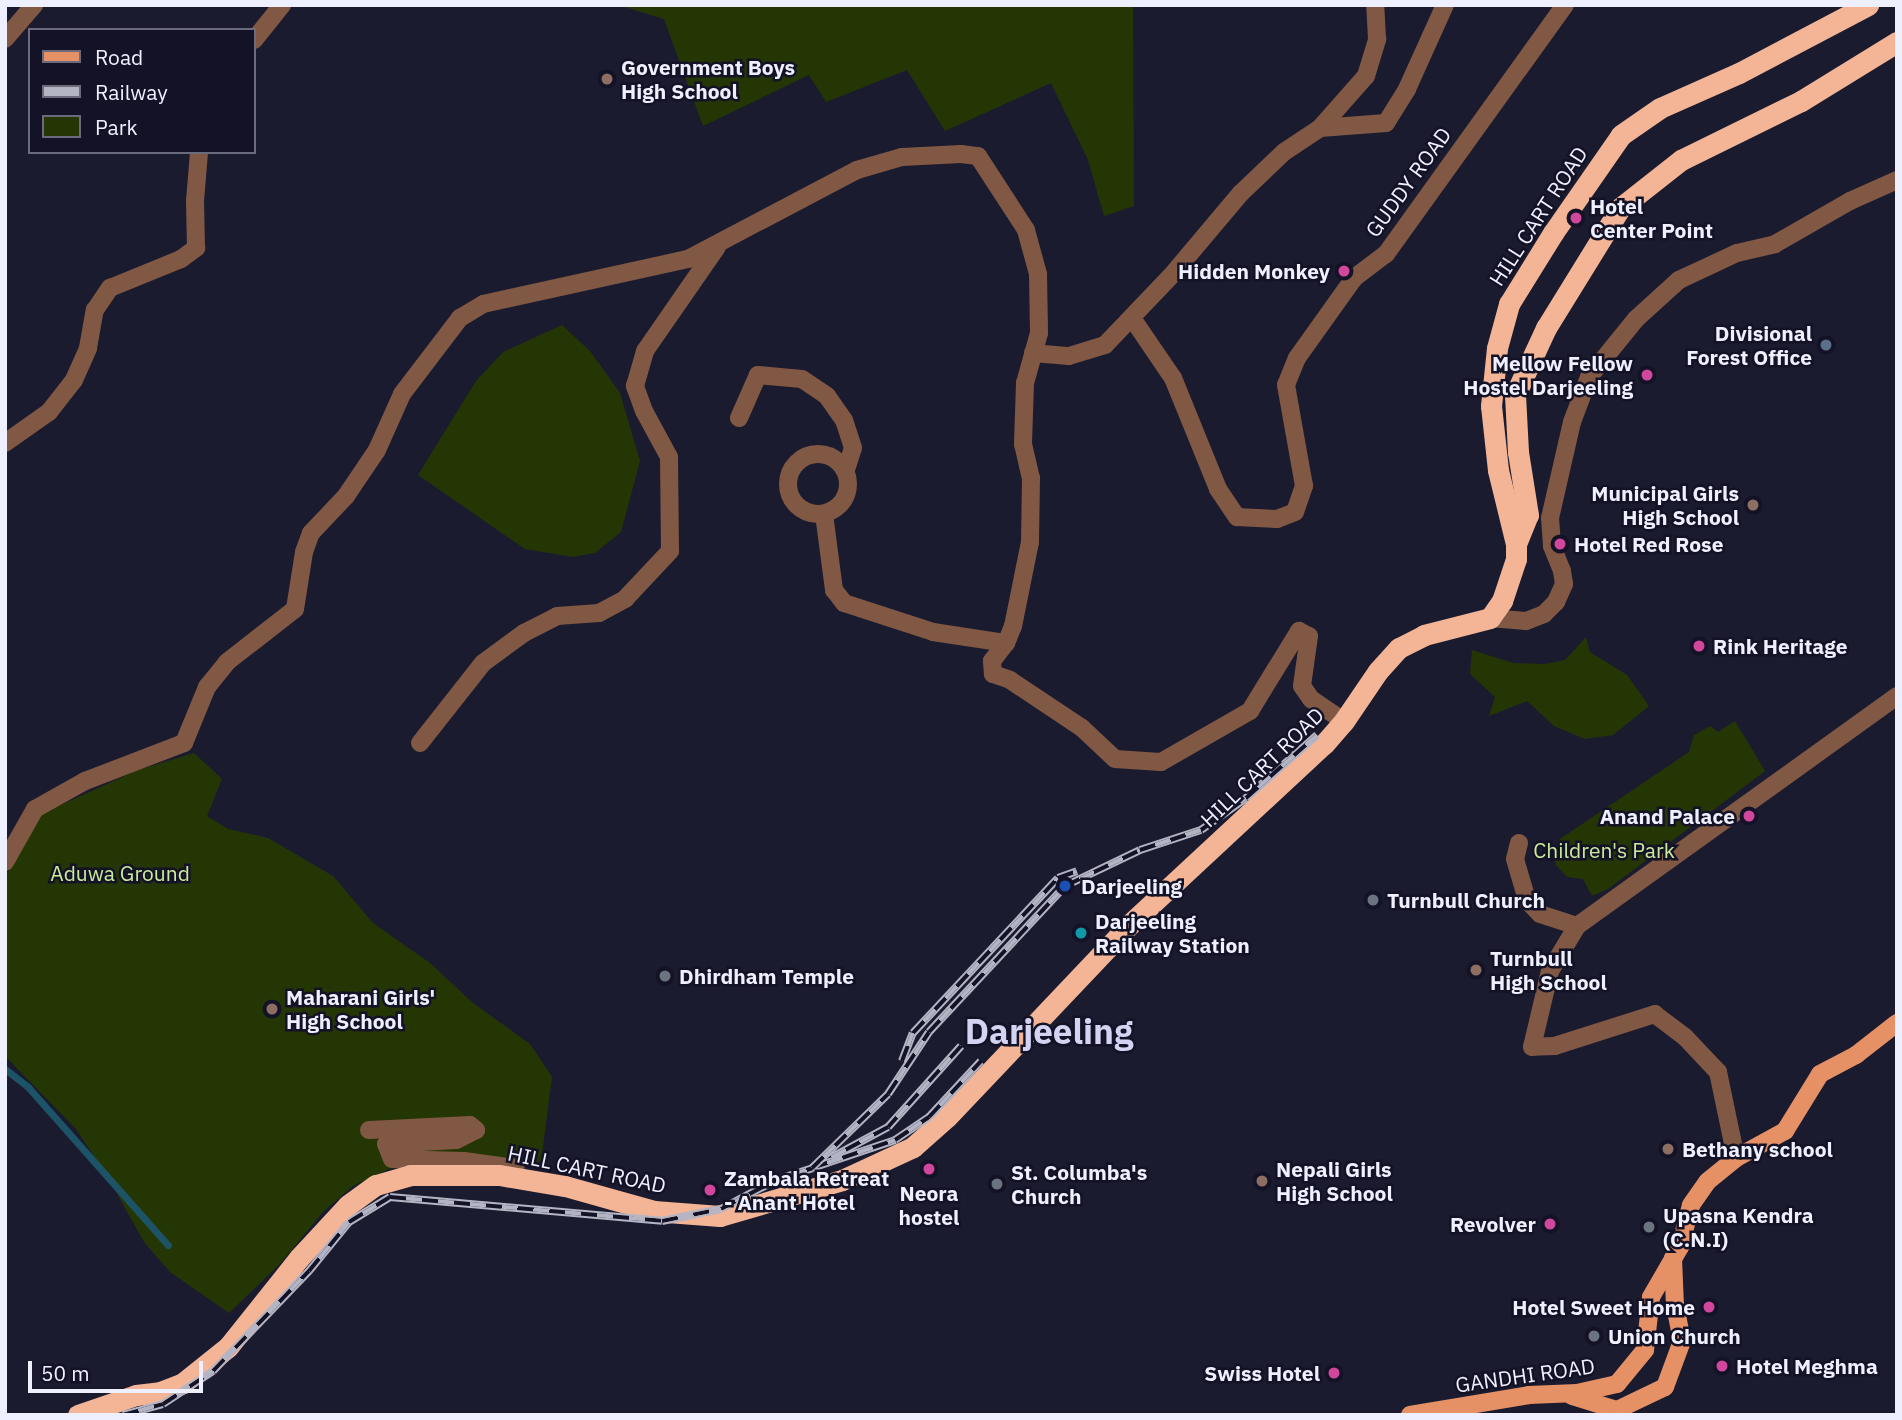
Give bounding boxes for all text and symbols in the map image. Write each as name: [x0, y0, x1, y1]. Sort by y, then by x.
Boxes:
legend: [28, 28, 256, 154]
text: Road: [95, 43, 143, 71]
place label: Government Boys High School: [621, 54, 795, 104]
marker: Government Boys High School: [599, 71, 615, 87]
text: Railway: [95, 78, 168, 106]
text: Park: [95, 113, 138, 141]
street label: GUDDY ROAD: [1360, 122, 1456, 242]
street label: HILL CART ROAD: [1484, 142, 1592, 290]
place label: Hotel Center Point: [1590, 193, 1713, 243]
marker: Hotel Center Point: [1568, 210, 1584, 226]
place label: Hidden Monkey: [1178, 258, 1330, 284]
marker: Hidden Monkey: [1336, 263, 1352, 279]
place label: Divisional Forest Office: [1686, 320, 1812, 370]
marker: Divisional Forest Office: [1818, 337, 1834, 353]
place label: Mellow Fellow Hostel Darjeeling: [1463, 350, 1633, 400]
marker: Mellow Fellow Hostel Darjeeling: [1639, 367, 1655, 383]
place label: Municipal Girls High School: [1591, 480, 1739, 530]
marker: Municipal Girls High School: [1745, 497, 1761, 513]
place label: Hotel Red Rose: [1574, 531, 1723, 557]
marker: Hotel Red Rose: [1552, 536, 1568, 552]
place label: Rink Heritage: [1713, 633, 1848, 659]
marker: Rink Heritage: [1691, 638, 1707, 654]
street label: HILL CART ROAD: [1195, 702, 1329, 832]
place label: Anand Palace: [1600, 803, 1735, 829]
marker: Anand Palace: [1741, 808, 1757, 824]
park label: Children's Park: [1533, 837, 1675, 863]
park label: Aduwa Ground: [50, 860, 190, 886]
place label: Darjeeling: [1081, 873, 1182, 899]
marker: Darjeeling: [1055, 876, 1075, 896]
place label: Turnbull Church: [1387, 887, 1545, 913]
marker: Turnbull Church: [1365, 892, 1381, 908]
place label: Darjeeling Railway Station: [1095, 908, 1250, 958]
marker: Darjeeling Railway Station: [1073, 925, 1089, 941]
place label: Turnbull High School: [1490, 945, 1607, 995]
marker: Turnbull High School: [1468, 962, 1484, 978]
place label: Dhirdham Temple: [679, 963, 854, 989]
marker: Dhirdham Temple: [657, 968, 673, 984]
place label: Maharani Girls' High School: [286, 984, 435, 1034]
marker: Maharani Girls' High School: [264, 1001, 280, 1017]
district label: Darjeeling: [965, 1010, 1133, 1052]
place label: Bethany school: [1682, 1136, 1833, 1162]
street label: HILL CART ROAD: [506, 1140, 668, 1198]
marker: Bethany school: [1660, 1141, 1676, 1157]
place label: Nepali Girls High School: [1276, 1156, 1393, 1206]
place label: St. Columba's Church: [1011, 1159, 1147, 1209]
marker: Neora hostel: [921, 1161, 937, 1177]
place label: Zambala Retreat - Anant Hotel: [724, 1165, 889, 1215]
marker: Nepali Girls High School: [1254, 1173, 1270, 1189]
marker: St. Columba's Church: [989, 1176, 1005, 1192]
place label: Neora hostel: [899, 1180, 959, 1230]
marker: Zambala Retreat - Anant Hotel: [702, 1182, 718, 1198]
place label: Upasna Kendra (C.N.I): [1663, 1202, 1814, 1252]
place label: Revolver: [1450, 1211, 1536, 1237]
marker: Revolver: [1542, 1216, 1558, 1232]
marker: Upasna Kendra (C.N.I): [1641, 1219, 1657, 1235]
place label: Hotel Sweet Home: [1512, 1294, 1695, 1320]
marker: Hotel Sweet Home: [1701, 1299, 1717, 1315]
place label: Union Church: [1608, 1323, 1741, 1349]
marker: Union Church: [1586, 1328, 1602, 1344]
scale bar: [32, 1346, 206, 1390]
street label: GANDHI ROAD: [1454, 1353, 1596, 1397]
place label: Hotel Meghma: [1736, 1353, 1878, 1379]
marker: Hotel Meghma: [1714, 1358, 1730, 1374]
text: 50 m: [41, 1359, 90, 1387]
place label: Swiss Hotel: [1204, 1360, 1320, 1386]
marker: Swiss Hotel: [1326, 1365, 1342, 1381]

